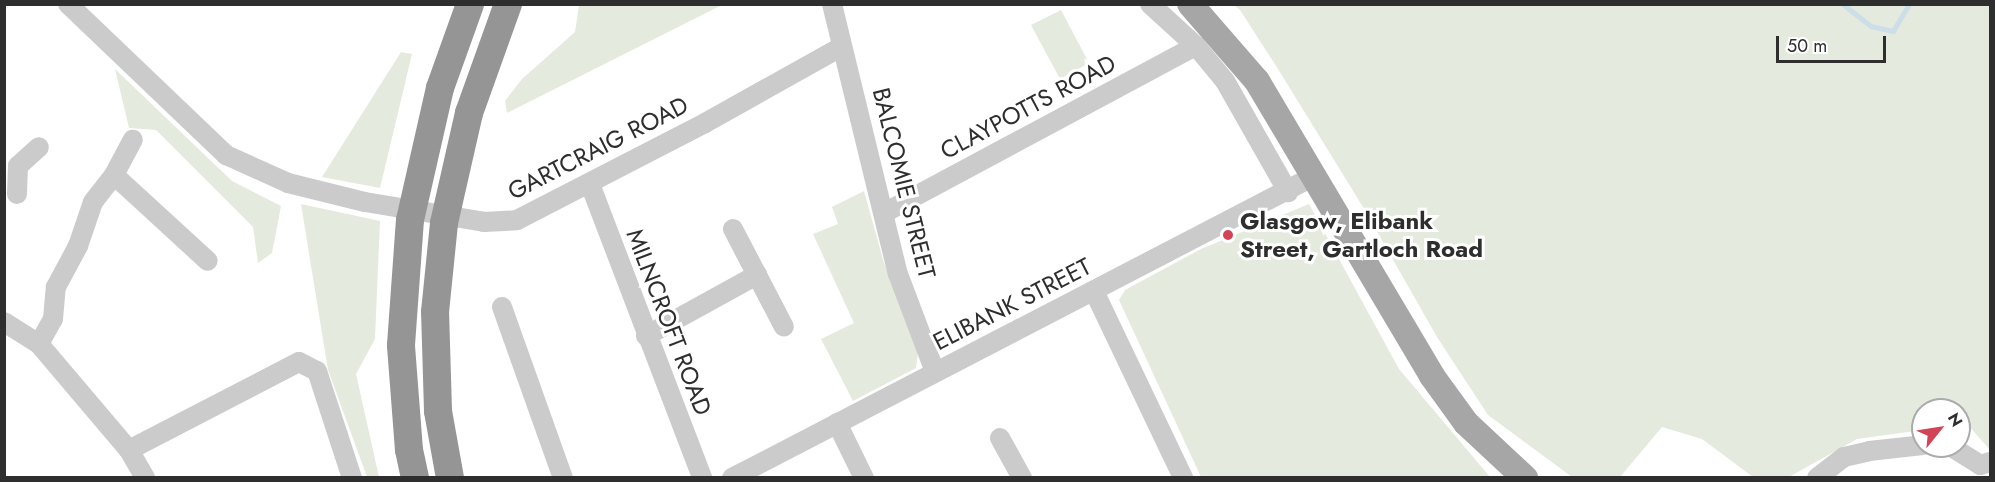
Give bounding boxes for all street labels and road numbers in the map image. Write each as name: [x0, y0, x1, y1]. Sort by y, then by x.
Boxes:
street label: CLAYPOTTS ROAD: [936, 49, 1120, 165]
street label: BALCOMIE STREET: [866, 85, 942, 281]
street label: GARTCRAIG ROAD: [503, 90, 693, 206]
street label: MILNCROFT ROAD: [620, 225, 718, 419]
street label: ELIBANK STREET: [928, 252, 1096, 356]

